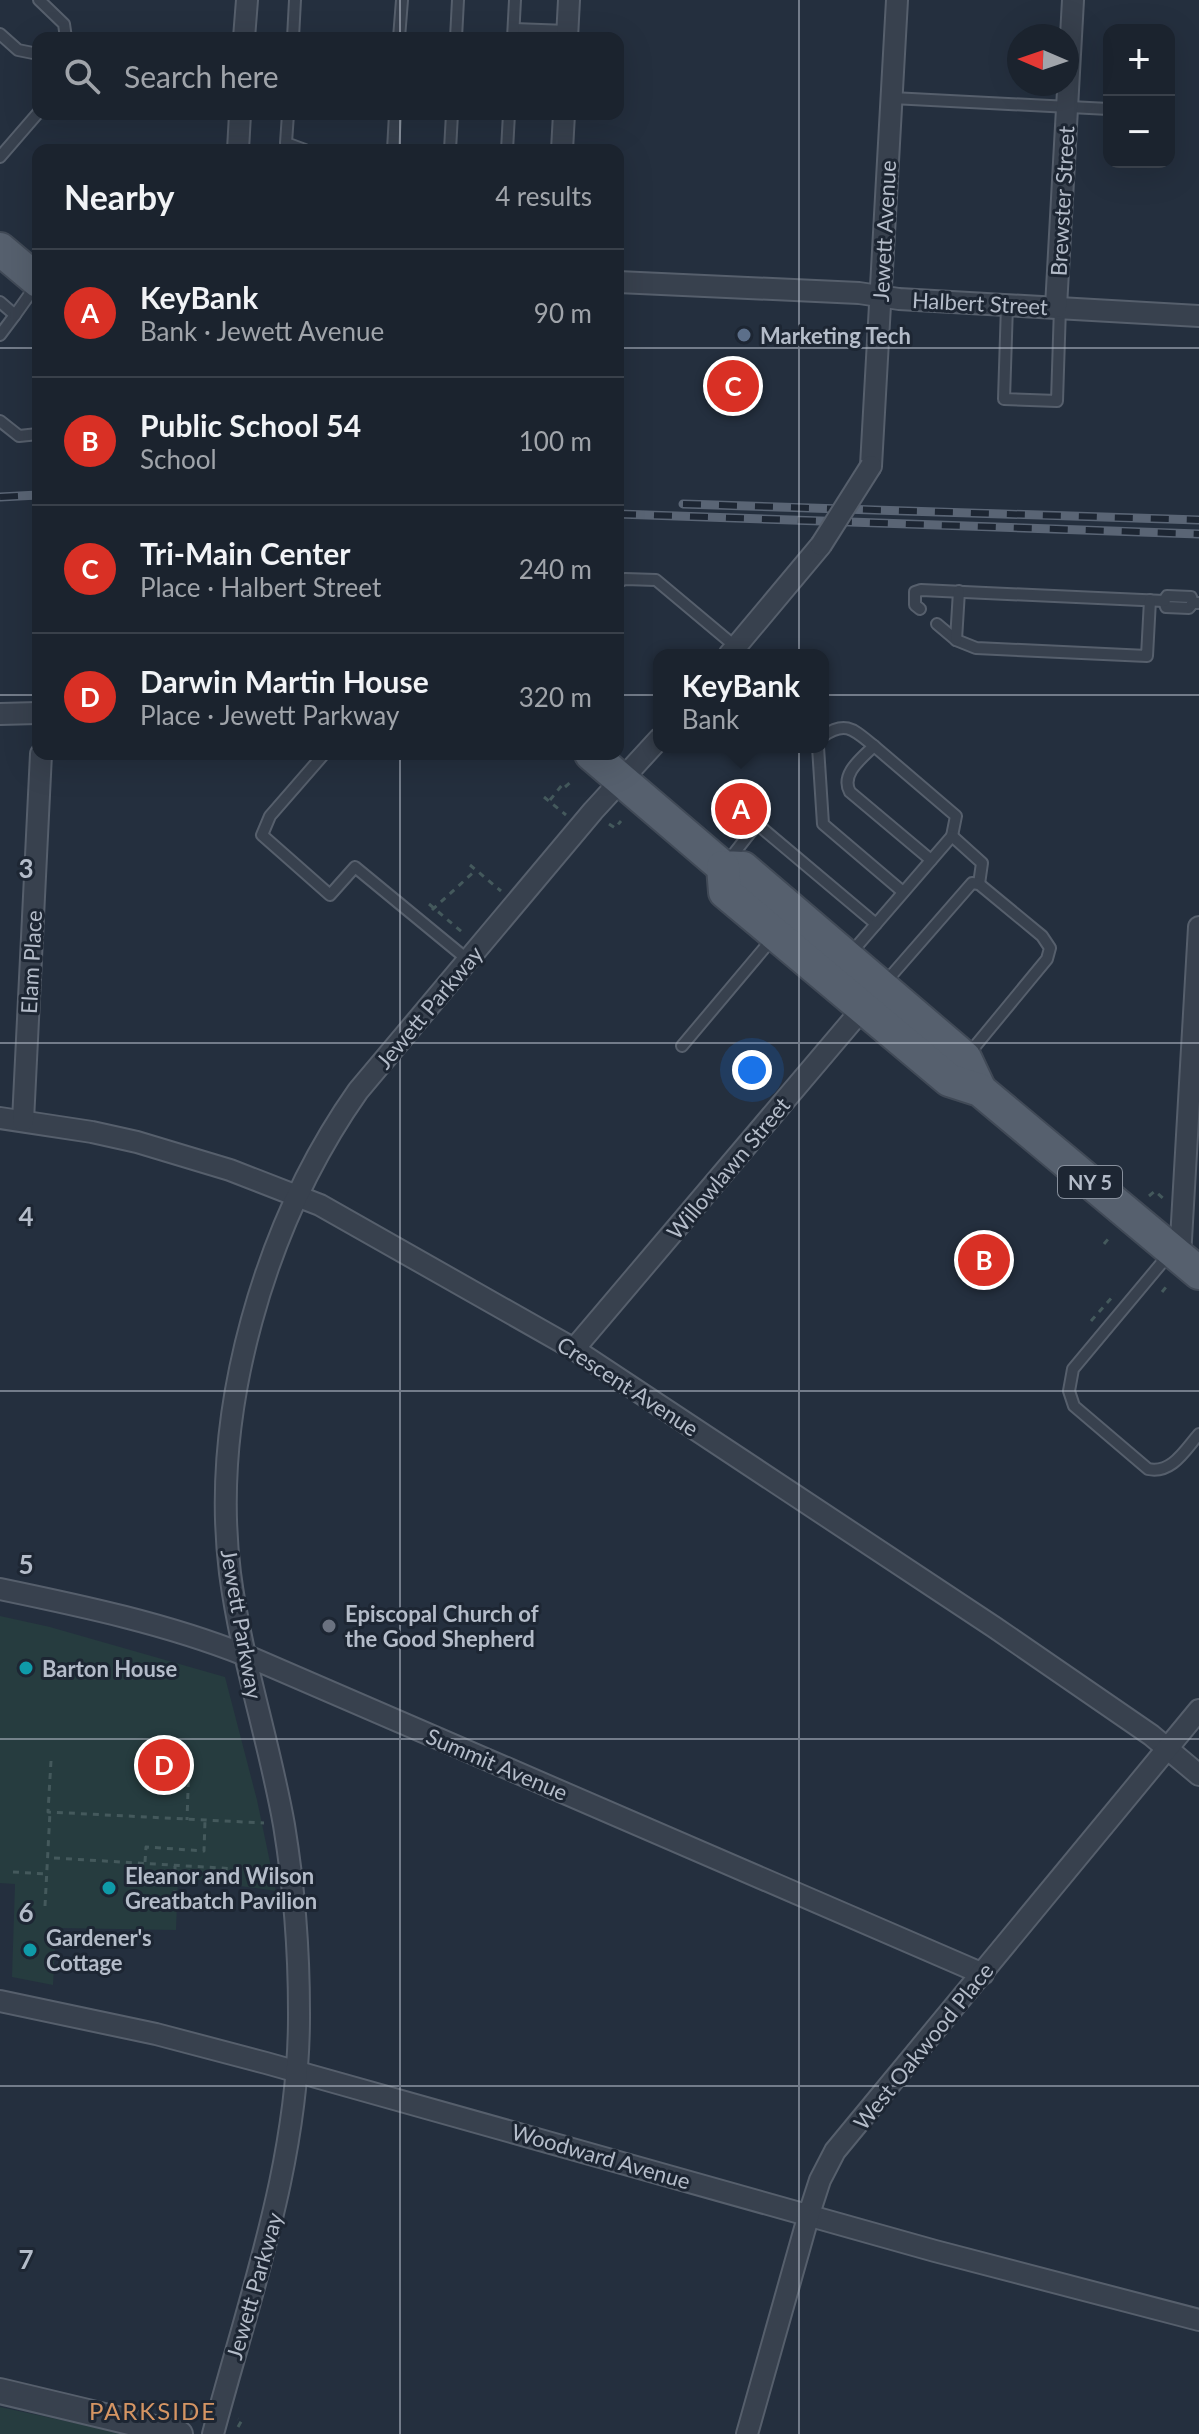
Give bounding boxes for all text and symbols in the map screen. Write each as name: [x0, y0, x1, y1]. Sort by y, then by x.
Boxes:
north arrow: [1007, 24, 1079, 96]
map controls: [1103, 24, 1175, 168]
button: +: [1103, 24, 1175, 96]
search box: [32, 32, 624, 120]
icon: search: [60, 54, 104, 98]
text: Search here: [124, 58, 279, 94]
button: −: [1103, 96, 1175, 168]
street label: Brewster Street: [1045, 125, 1079, 277]
street label: Jewett Avenue: [867, 159, 901, 303]
text: Nearby: [64, 176, 175, 217]
text: 4 results: [495, 180, 592, 212]
text: KeyBank: [140, 279, 258, 315]
street label: Halbert Street: [911, 286, 1049, 320]
text: A: [81, 297, 99, 329]
text: 90 m: [534, 297, 592, 329]
text: Bank · Jewett Avenue: [140, 315, 384, 347]
place label: Marketing Tech: [760, 322, 911, 349]
marker: Marketing Tech: [735, 326, 753, 344]
pin: C: [707, 356, 759, 416]
text: Public School 54: [140, 407, 361, 443]
text: B: [81, 425, 99, 457]
text: 100 m: [519, 425, 592, 457]
text: School: [140, 443, 217, 475]
text: Tri-Main Center: [140, 535, 351, 571]
text: C: [81, 553, 99, 585]
text: 240 m: [519, 553, 592, 585]
text: Place · Halbert Street: [140, 571, 381, 603]
popup: [653, 649, 829, 753]
text: Darwin Martin House: [140, 663, 429, 699]
text: KeyBank: [682, 667, 800, 703]
text: D: [80, 681, 100, 713]
text: 320 m: [519, 681, 592, 713]
text: Place · Jewett Parkway: [140, 699, 399, 731]
text: Bank: [682, 703, 739, 735]
pin: A: [715, 779, 767, 839]
text: 3: [18, 852, 34, 884]
street label: Elam Place: [15, 910, 47, 1014]
street label: Jewett Parkway: [370, 940, 489, 1074]
your location: [732, 1050, 772, 1090]
street label: Willowlawn Street: [661, 1091, 795, 1245]
road number: NY 5: [1058, 1166, 1122, 1198]
text: 4: [18, 1200, 34, 1232]
pin: B: [958, 1230, 1010, 1290]
street label: Crescent Avenue: [552, 1330, 704, 1442]
street label: Jewett Parkway: [216, 1547, 269, 1702]
text: 5: [18, 1548, 34, 1580]
place label: Episcopal Church of the Good Shepherd: [345, 1600, 539, 1652]
marker: Episcopal Church of the Good Shepherd: [320, 1617, 338, 1635]
place label: Barton House: [42, 1655, 177, 1682]
marker: Barton House: [17, 1659, 35, 1677]
street label: Summit Avenue: [422, 1722, 572, 1806]
pin: D: [138, 1735, 190, 1795]
place label: Eleanor and Wilson Greatbatch Pavilion: [125, 1862, 317, 1914]
marker: Eleanor and Wilson Greatbatch Pavilion: [100, 1879, 118, 1897]
text: 6: [18, 1896, 34, 1928]
place label: Gardener's Cottage: [46, 1924, 152, 1976]
marker: Gardener's Cottage: [21, 1941, 39, 1959]
street label: West Oakwood Place: [847, 1957, 999, 2135]
street label: Woodward Avenue: [509, 2118, 693, 2194]
street label: Jewett Parkway: [220, 2209, 288, 2363]
text: 7: [18, 2243, 34, 2275]
district label: PARKSIDE: [89, 2396, 217, 2425]

